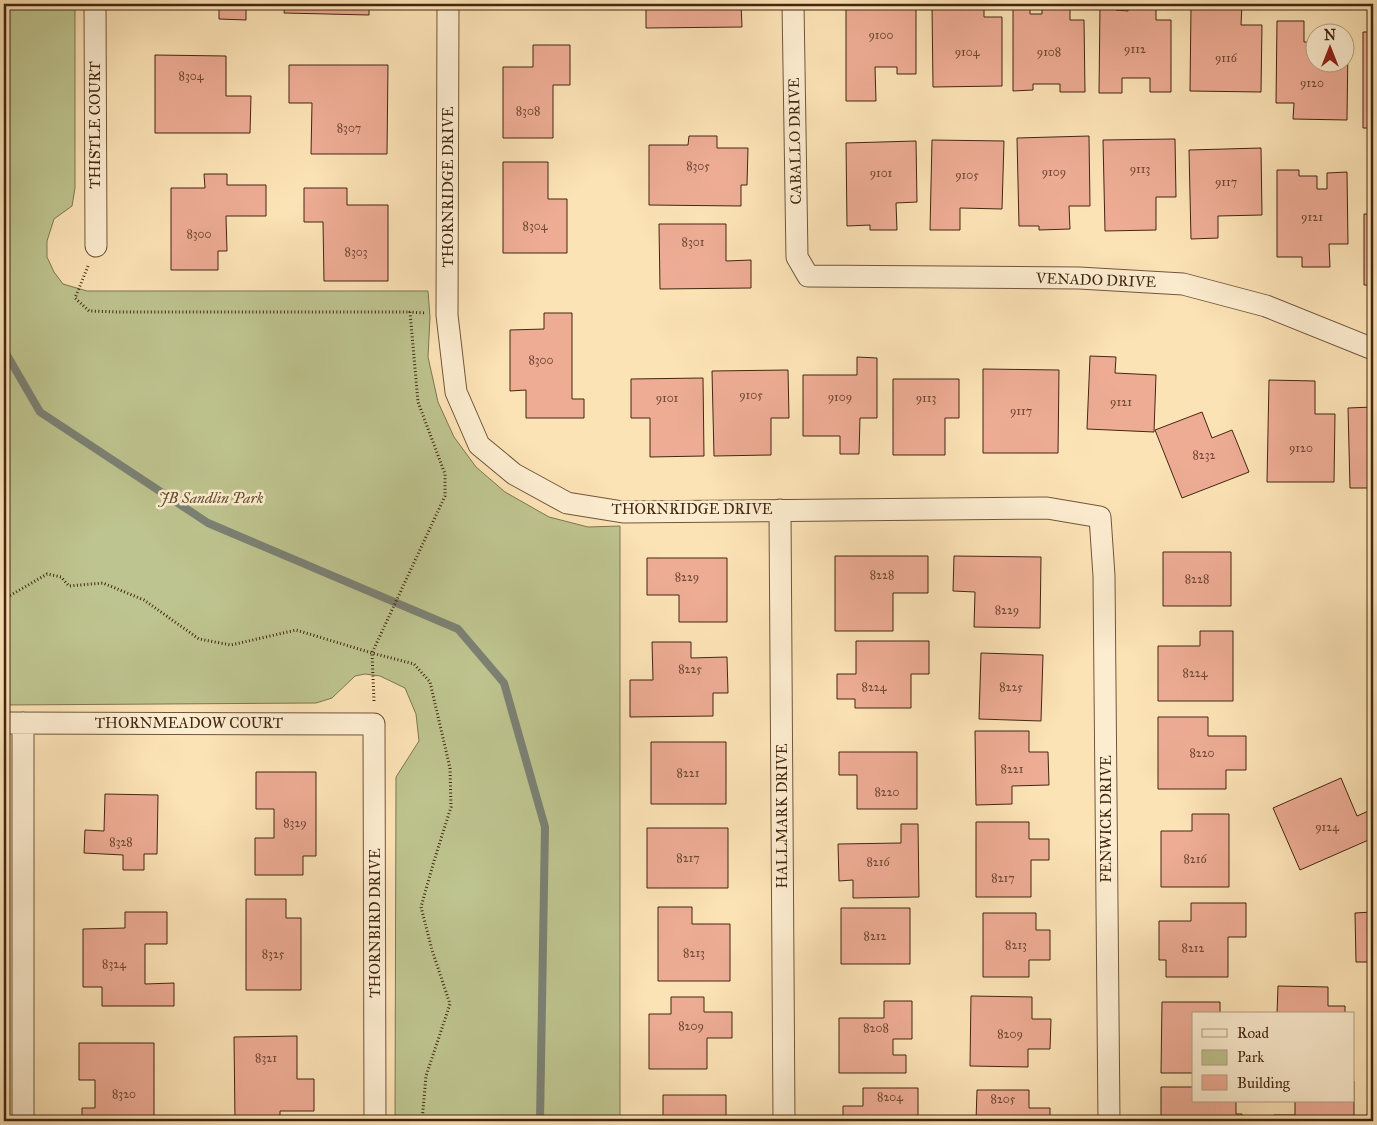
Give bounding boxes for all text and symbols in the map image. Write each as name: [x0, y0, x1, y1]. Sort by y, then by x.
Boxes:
north arrow: [1304, 22, 1354, 72]
text: N: [1324, 27, 1336, 44]
house number: 9100: [868, 28, 894, 42]
house number: 9112: [1124, 42, 1146, 56]
house number: 9104: [955, 45, 980, 59]
house number: 9108: [1037, 45, 1061, 59]
house number: 9116: [1215, 51, 1238, 65]
street label: THISTLE COURT: [86, 61, 104, 189]
house number: 8304: [179, 69, 204, 83]
house number: 9120: [1300, 76, 1324, 90]
street label: CABALLO DRIVE: [785, 77, 805, 205]
house number: 8308: [516, 104, 540, 118]
street label: THORNRIDGE DRIVE: [439, 106, 457, 268]
house number: 8307: [337, 121, 361, 135]
house number: 8305: [686, 159, 710, 173]
house number: 9113: [1130, 162, 1151, 176]
house number: 9109: [1042, 165, 1066, 179]
house number: 9101: [870, 166, 893, 180]
house number: 9105: [955, 168, 979, 182]
house number: 9117: [1215, 175, 1237, 189]
house number: 9121: [1301, 210, 1323, 224]
house number: 8304: [523, 219, 548, 233]
house number: 8300: [186, 227, 212, 241]
house number: 8301: [682, 235, 705, 249]
house number: 8303: [345, 245, 368, 259]
street label: VENADO DRIVE: [1035, 269, 1157, 291]
house number: 8300: [528, 353, 554, 367]
house number: 9105: [739, 388, 763, 402]
house number: 9109: [828, 390, 852, 404]
house number: 9101: [656, 391, 679, 405]
house number: 9113: [916, 391, 937, 405]
house number: 9121: [1110, 395, 1132, 409]
house number: 9117: [1010, 404, 1032, 418]
house number: 9120: [1289, 441, 1313, 455]
house number: 8232: [1192, 448, 1216, 462]
park label: JB Sandlin Park: [158, 489, 264, 507]
street label: THORNRIDGE DRIVE: [611, 500, 773, 518]
house number: 8228: [870, 568, 894, 582]
house number: 8229: [675, 570, 699, 584]
house number: 8228: [1185, 572, 1209, 586]
house number: 8229: [995, 603, 1019, 617]
house number: 8225: [678, 662, 702, 676]
house number: 8224: [1183, 666, 1208, 680]
house number: 8224: [862, 680, 887, 694]
house number: 8225: [999, 680, 1023, 694]
street label: THORNMEADOW COURT: [95, 714, 283, 732]
street label: HALLMARK DRIVE: [773, 743, 791, 889]
house number: 8220: [1189, 746, 1215, 760]
street label: FENWICK DRIVE: [1097, 755, 1115, 883]
house number: 8221: [1001, 762, 1024, 776]
house number: 8221: [677, 766, 700, 780]
house number: 8220: [874, 785, 900, 799]
house number: 8329: [283, 816, 307, 830]
house number: 9124: [1315, 820, 1339, 834]
house number: 8328: [109, 835, 133, 849]
street label: THORNBIRD DRIVE: [366, 848, 384, 998]
house number: 8217: [676, 851, 700, 865]
house number: 8216: [1183, 852, 1207, 866]
house number: 8216: [866, 855, 890, 869]
house number: 8217: [991, 871, 1015, 885]
house number: 8212: [864, 929, 887, 943]
house number: 8213: [1005, 938, 1027, 952]
house number: 8212: [1182, 941, 1205, 955]
house number: 8213: [683, 946, 705, 960]
house number: 8325: [262, 947, 285, 961]
house number: 8324: [102, 957, 126, 971]
legend: [1192, 1012, 1354, 1102]
house number: 8209: [678, 1019, 704, 1033]
house number: 8208: [863, 1021, 889, 1035]
text: Road: [1237, 1024, 1269, 1042]
house number: 8209: [997, 1027, 1023, 1041]
text: Park: [1237, 1048, 1264, 1066]
house number: 8321: [255, 1051, 277, 1065]
text: Building: [1237, 1074, 1291, 1092]
house number: 8320: [112, 1087, 136, 1101]
house number: 8204: [877, 1090, 903, 1104]
house number: 8205: [991, 1092, 1016, 1106]

